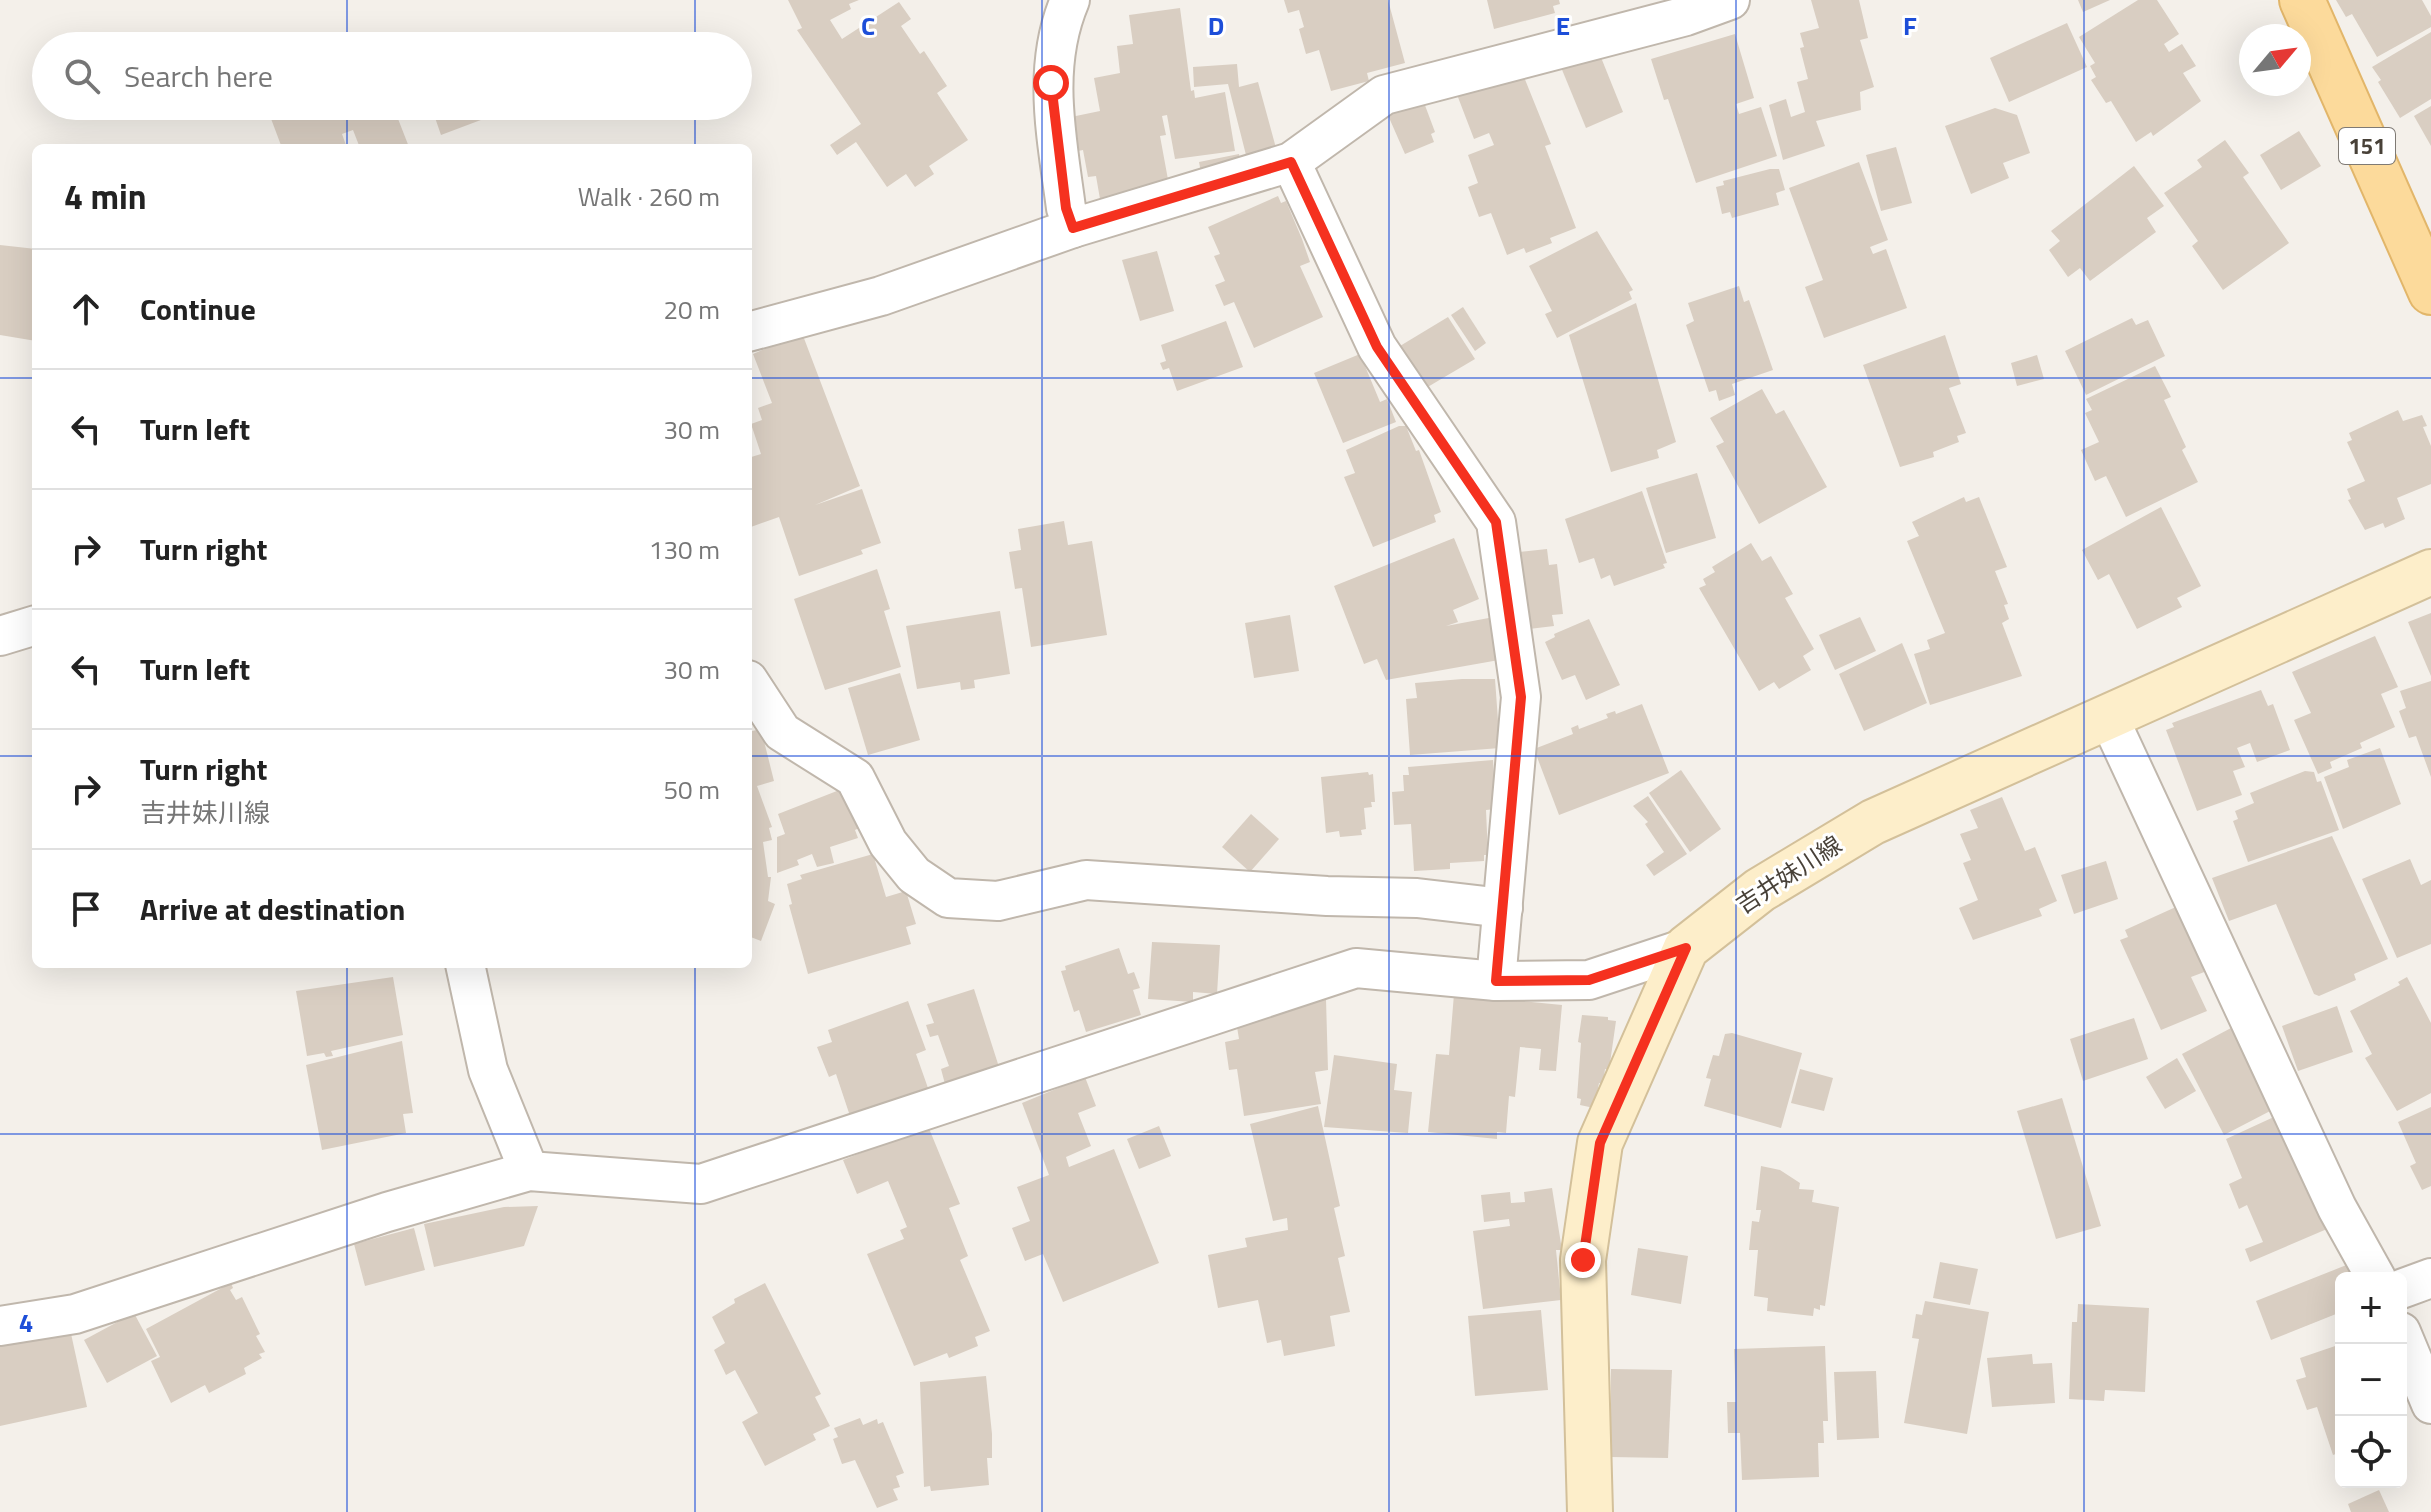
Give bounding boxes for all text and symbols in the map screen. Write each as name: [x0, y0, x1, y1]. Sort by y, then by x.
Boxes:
text: C: [861, 6, 875, 45]
text: D: [1208, 6, 1224, 45]
text: E: [1556, 6, 1570, 45]
text: F: [1903, 6, 1917, 45]
north arrow: [2239, 24, 2311, 96]
search box: [32, 32, 752, 120]
text: Search here: [124, 53, 273, 99]
icon: search: [60, 54, 104, 98]
route start: [1033, 65, 1069, 101]
road number: 151: [2339, 128, 2395, 164]
text: 4 min: [64, 170, 147, 222]
text: Walk · 260 m: [578, 177, 720, 216]
text: Continue: [140, 286, 256, 332]
icon: ahead: [64, 287, 108, 331]
text: 20 m: [663, 290, 720, 329]
text: Turn left: [140, 406, 250, 452]
icon: left: [64, 407, 108, 451]
text: 30 m: [663, 410, 720, 449]
text: Turn right: [140, 526, 268, 572]
icon: right: [64, 527, 108, 571]
text: 130 m: [649, 530, 720, 569]
text: Turn left: [140, 646, 250, 692]
icon: left: [64, 647, 108, 691]
text: 30 m: [663, 650, 720, 689]
text: Turn right: [140, 746, 268, 792]
icon: right: [64, 767, 108, 811]
text: 50 m: [663, 770, 720, 809]
text: 吉井妹川線: [140, 793, 270, 832]
street label: 吉井妹川線: [1728, 826, 1849, 922]
text: Arrive at destination: [140, 886, 405, 932]
icon: arrive: [64, 887, 108, 931]
route end: [1565, 1242, 1601, 1278]
map controls: [2335, 1272, 2407, 1488]
button: +: [2335, 1272, 2407, 1344]
text: 4: [19, 1303, 33, 1342]
button: −: [2335, 1344, 2407, 1416]
button: locate: [2335, 1416, 2407, 1488]

